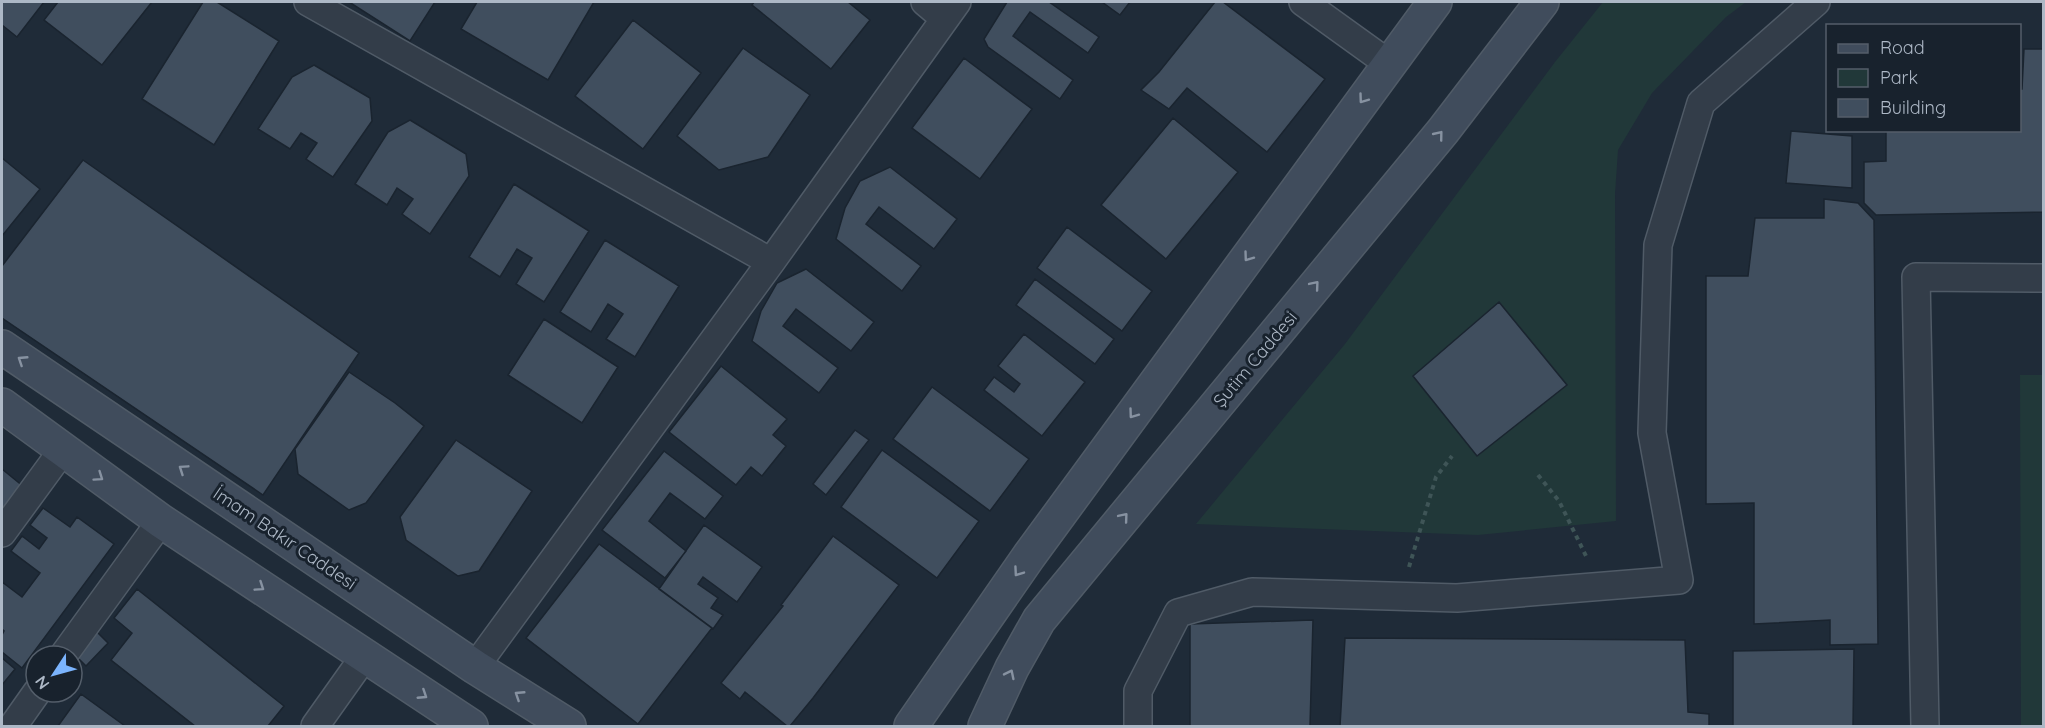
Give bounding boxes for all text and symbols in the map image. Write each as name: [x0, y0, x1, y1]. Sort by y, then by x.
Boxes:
legend: [1826, 24, 2021, 132]
text: Road: [1880, 36, 1925, 59]
text: Park: [1880, 66, 1918, 89]
one-way arrow: [1359, 93, 1370, 104]
text: Building: [1880, 96, 1946, 119]
one-way arrow: [1432, 131, 1443, 142]
one-way arrow: [1244, 250, 1255, 261]
one-way arrow: [1308, 281, 1319, 292]
street label: Şutim Caddesi: [1208, 306, 1302, 412]
one-way arrow: [17, 356, 28, 367]
one-way arrow: [1129, 408, 1140, 419]
one-way arrow: [179, 465, 190, 476]
one-way arrow: [93, 470, 104, 481]
street label: İmam Bakır Caddesi: [209, 481, 361, 595]
one-way arrow: [1117, 512, 1128, 523]
one-way arrow: [1014, 565, 1025, 576]
one-way arrow: [254, 580, 264, 592]
north arrow: [24, 644, 84, 704]
one-way arrow: [1003, 669, 1014, 680]
text: N: [30, 672, 53, 693]
one-way arrow: [416, 688, 427, 699]
one-way arrow: [515, 691, 526, 702]

